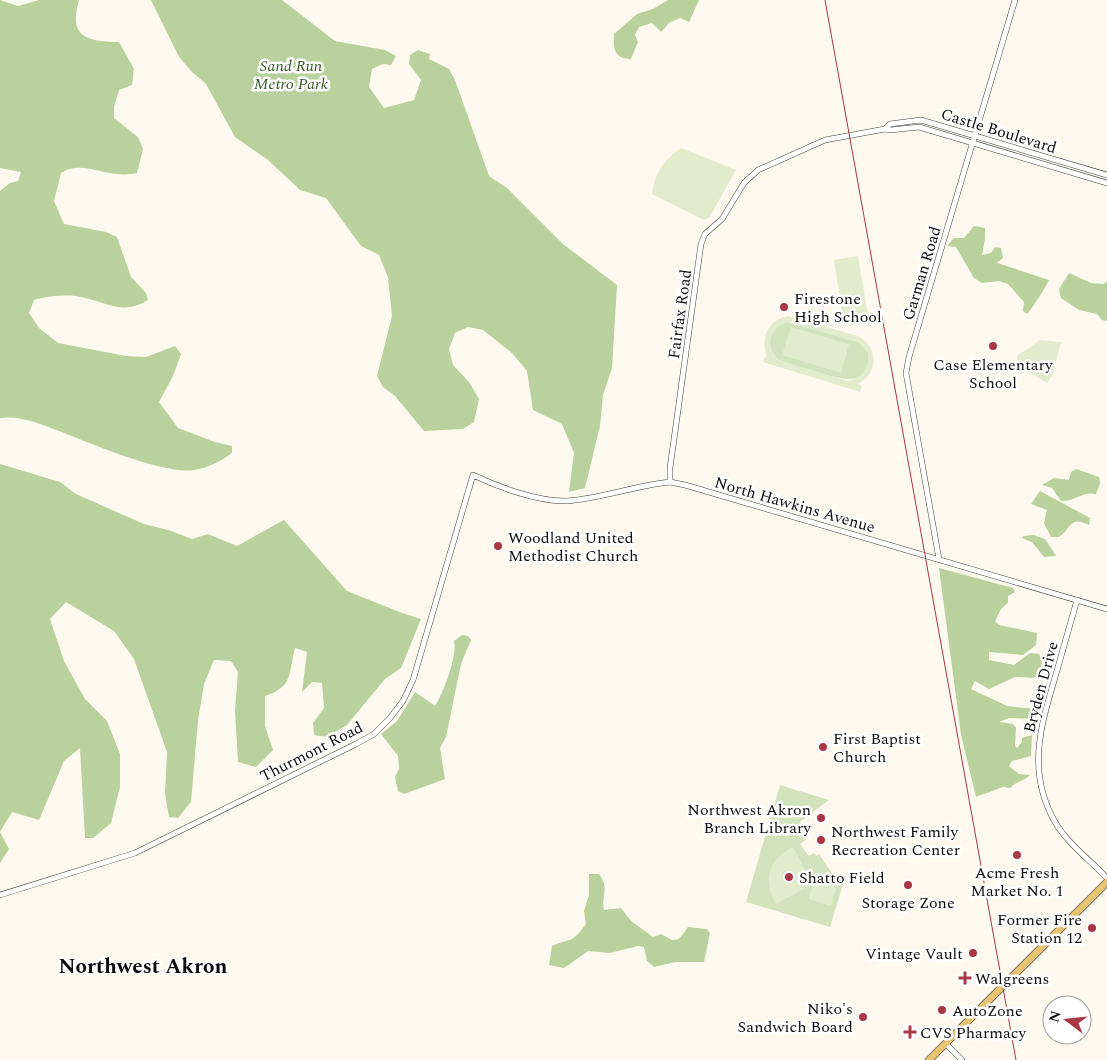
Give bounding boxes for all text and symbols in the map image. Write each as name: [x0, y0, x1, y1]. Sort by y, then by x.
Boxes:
park label: Sand Run Metro Park: [254, 54, 329, 96]
street label: Castle Boulevard: [938, 102, 1060, 160]
street label: Garman Road: [896, 223, 948, 323]
street label: Fairfax Road: [662, 268, 698, 360]
place label: Firestone High School: [794, 287, 882, 329]
marker: Firestone High School: [778, 301, 790, 313]
marker: Case Elementary School: [987, 340, 999, 352]
place label: Case Elementary School: [933, 353, 1054, 395]
street label: North Hawkins Avenue: [712, 471, 878, 539]
place label: Woodland United Methodist Church: [508, 526, 638, 568]
marker: Woodland United Methodist Church: [492, 540, 504, 552]
street label: Bryden Drive: [1017, 639, 1065, 736]
street label: Thurmont Road: [256, 716, 367, 788]
place label: First Baptist Church: [833, 727, 921, 769]
marker: First Baptist Church: [817, 741, 829, 753]
place label: Northwest Akron Branch Library: [687, 798, 812, 840]
marker: Northwest Akron Branch Library: [815, 812, 827, 824]
place label: Northwest Family Recreation Center: [831, 820, 960, 862]
marker: Northwest Family Recreation Center: [815, 834, 827, 846]
marker: Acme Fresh Market No. 1: [1011, 849, 1023, 861]
place label: Acme Fresh Market No. 1: [971, 861, 1063, 903]
place label: Shatto Field: [799, 866, 885, 890]
marker: Shatto Field: [783, 871, 795, 883]
marker: Storage Zone: [902, 879, 914, 891]
place label: Storage Zone: [861, 891, 955, 915]
place label: Former Fire Station 12: [997, 908, 1082, 950]
marker: Former Fire Station 12: [1086, 922, 1098, 934]
place label: Vintage Vault: [865, 942, 963, 966]
marker: Vintage Vault: [967, 947, 979, 959]
district label: Northwest Akron: [59, 951, 227, 983]
place label: Walgreens: [975, 967, 1049, 991]
marker: Walgreens: [959, 972, 971, 984]
north arrow: [1042, 995, 1092, 1045]
place label: Niko's Sandwich Board: [738, 997, 853, 1039]
place label: AutoZone: [952, 999, 1023, 1023]
marker: AutoZone: [936, 1004, 948, 1016]
text: N: [1043, 1008, 1067, 1025]
marker: Niko's Sandwich Board: [857, 1011, 869, 1023]
place label: CVS Pharmacy: [920, 1021, 1027, 1045]
marker: CVS Pharmacy: [904, 1026, 916, 1038]

